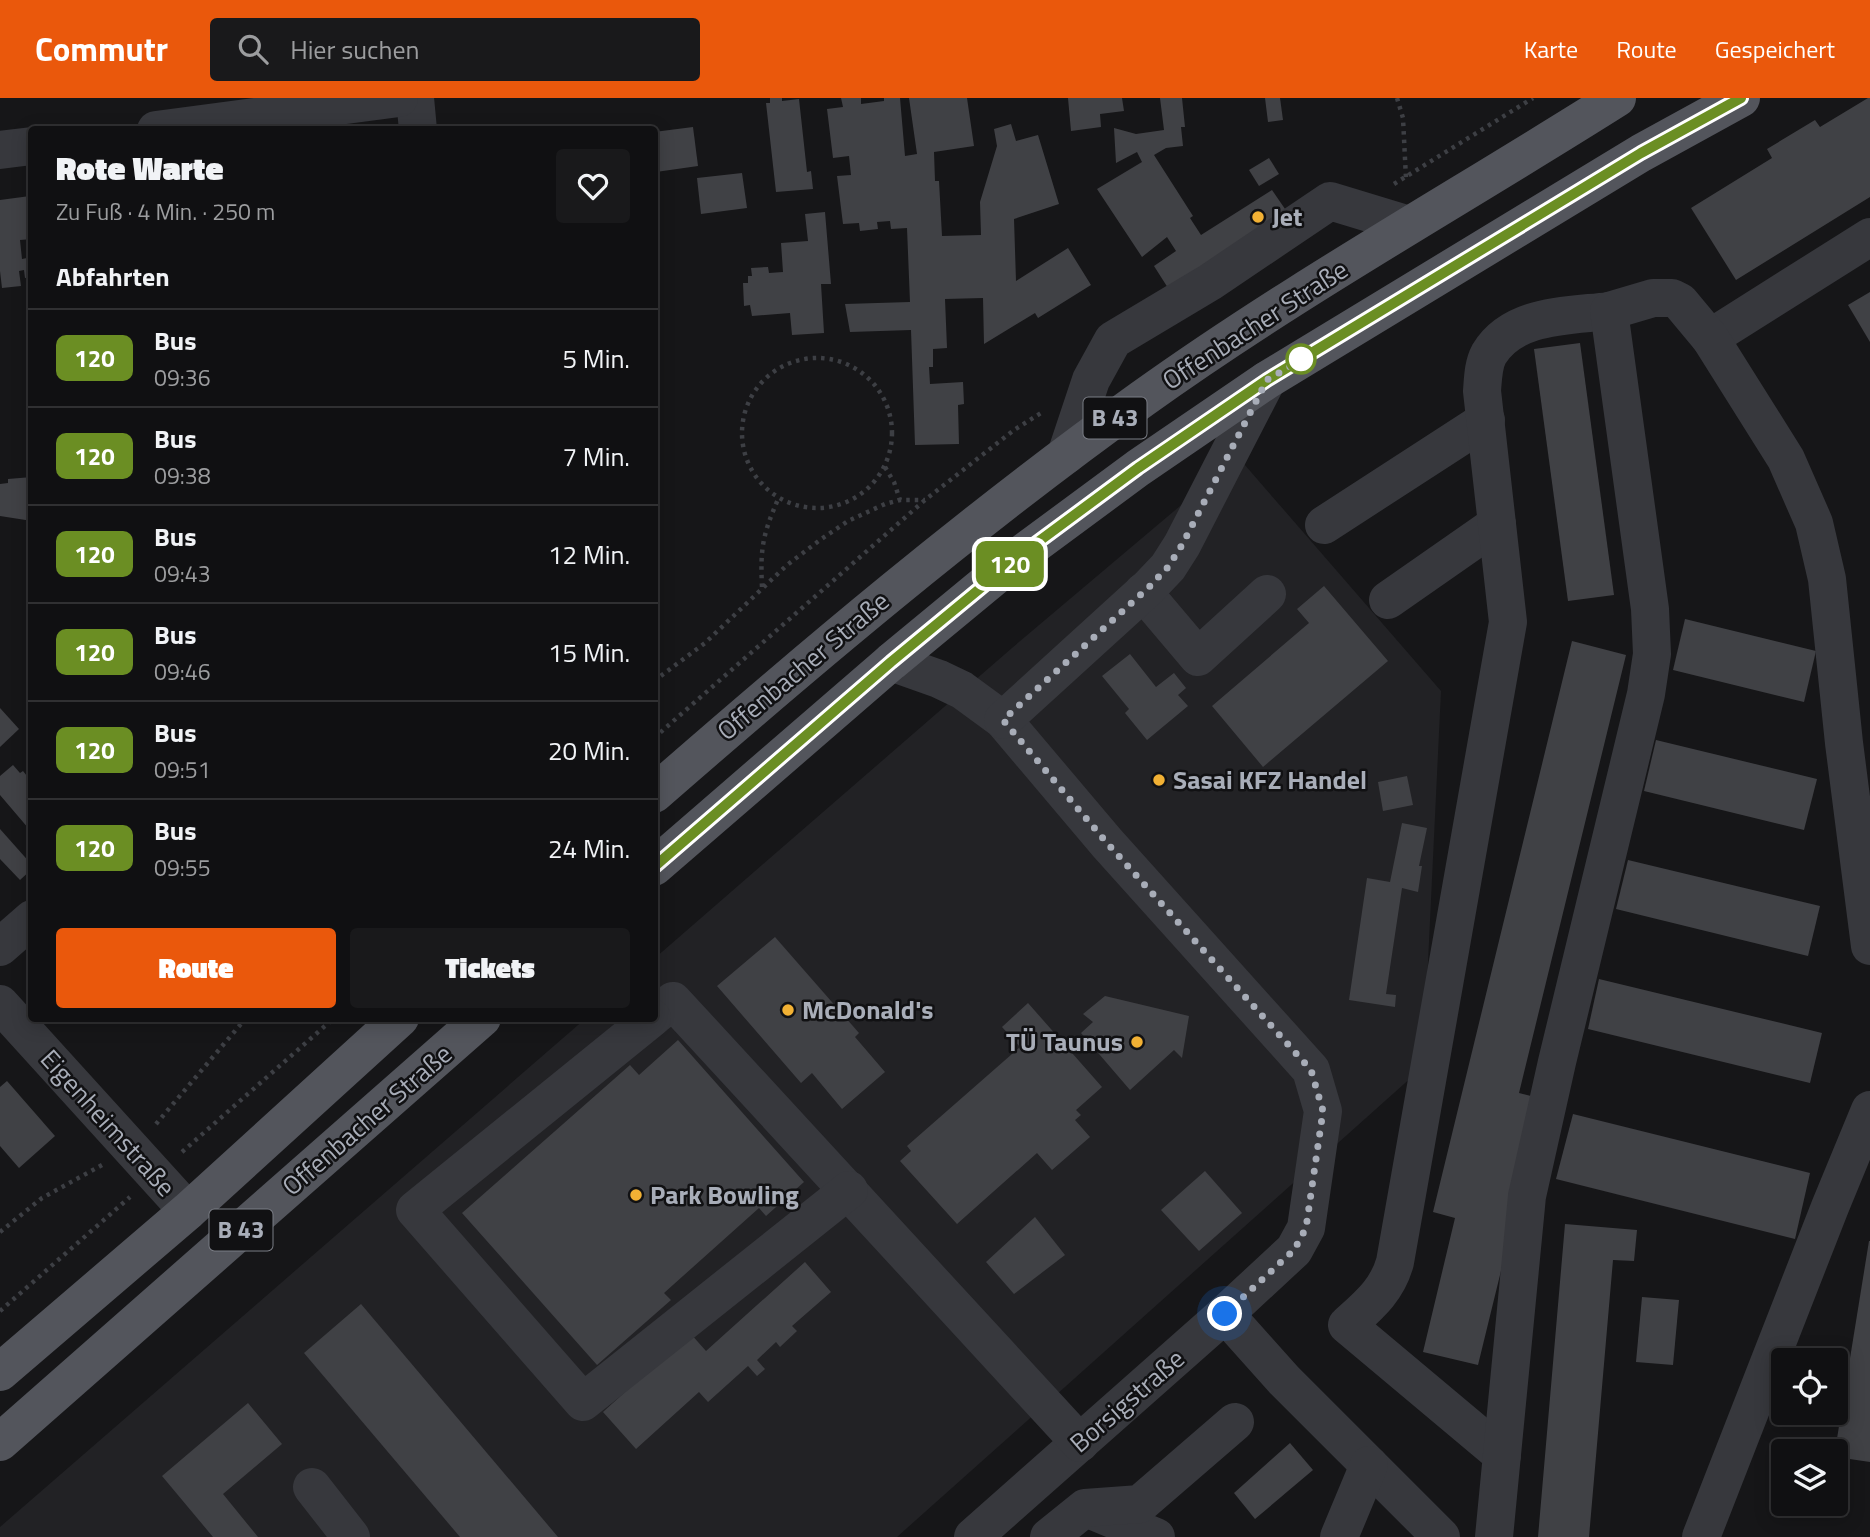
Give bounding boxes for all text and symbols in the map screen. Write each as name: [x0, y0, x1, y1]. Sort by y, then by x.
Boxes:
search box: [210, 18, 700, 81]
text: Commutr: [35, 24, 168, 74]
icon: search: [234, 30, 272, 68]
text: Hier suchen: [290, 30, 420, 69]
text: Karte: [1524, 31, 1578, 67]
text: Route: [1616, 31, 1677, 67]
text: Gespeichert: [1715, 31, 1835, 67]
text: Rote Warte: [56, 143, 223, 193]
button: heart: [556, 149, 630, 223]
text: Zu Fuß · 4 Min. · 250 m: [56, 194, 275, 229]
place label: Jet: [1272, 197, 1302, 236]
marker: Jet: [1250, 209, 1266, 225]
street label: Offenbacher Straße: [1154, 250, 1355, 399]
text: Abfahrten: [56, 257, 170, 296]
text: Bus: [154, 321, 196, 360]
text: 5 Min.: [563, 339, 630, 378]
text: 120: [74, 340, 115, 376]
unlabelled marker: [1286, 344, 1316, 374]
text: 09:36: [154, 360, 211, 395]
road number: B 43: [1084, 398, 1146, 438]
text: Bus: [154, 419, 196, 458]
text: 7 Min.: [563, 437, 630, 476]
text: 120: [74, 438, 115, 474]
text: 09:38: [154, 458, 211, 493]
text: Bus: [154, 517, 196, 556]
text: 12 Min.: [548, 535, 630, 574]
text: 120: [74, 536, 115, 572]
line badge: 120: [970, 541, 1050, 587]
text: 120: [990, 546, 1030, 582]
text: 09:43: [154, 556, 211, 591]
street label: Offenbacher Straße: [708, 582, 897, 749]
text: Bus: [154, 615, 196, 654]
text: 15 Min.: [548, 633, 630, 672]
text: 120: [74, 634, 115, 670]
text: 09:46: [154, 654, 211, 689]
text: Bus: [154, 713, 196, 752]
text: 20 Min.: [548, 731, 630, 770]
text: 120: [74, 732, 115, 768]
text: 09:51: [154, 752, 211, 787]
place label: Sasai KFZ Handel: [1173, 760, 1367, 799]
marker: Sasai KFZ Handel: [1151, 772, 1167, 788]
text: Bus: [154, 811, 196, 850]
text: 24 Min.: [548, 829, 630, 868]
text: 120: [74, 830, 115, 866]
text: 09:55: [154, 850, 211, 885]
button: Route: [56, 928, 336, 1008]
button: Tickets: [350, 928, 630, 1008]
place label: McDonald's: [802, 990, 934, 1029]
marker: McDonald's: [780, 1002, 796, 1018]
place label: TÜ Taunus: [1006, 1022, 1123, 1061]
marker: TÜ Taunus: [1129, 1034, 1145, 1050]
street label: Offenbacher Straße: [273, 1035, 460, 1205]
street label: Eigenheimstraße: [32, 1040, 185, 1205]
place label: Park Bowling: [650, 1175, 799, 1214]
marker: Park Bowling: [628, 1187, 644, 1203]
road number: B 43: [210, 1210, 272, 1250]
your location: [1207, 1296, 1242, 1331]
street label: Borsigstraße: [1061, 1340, 1193, 1462]
map controls: [1771, 1348, 1848, 1516]
button: locate: [1771, 1348, 1848, 1425]
button: layers: [1771, 1439, 1848, 1516]

